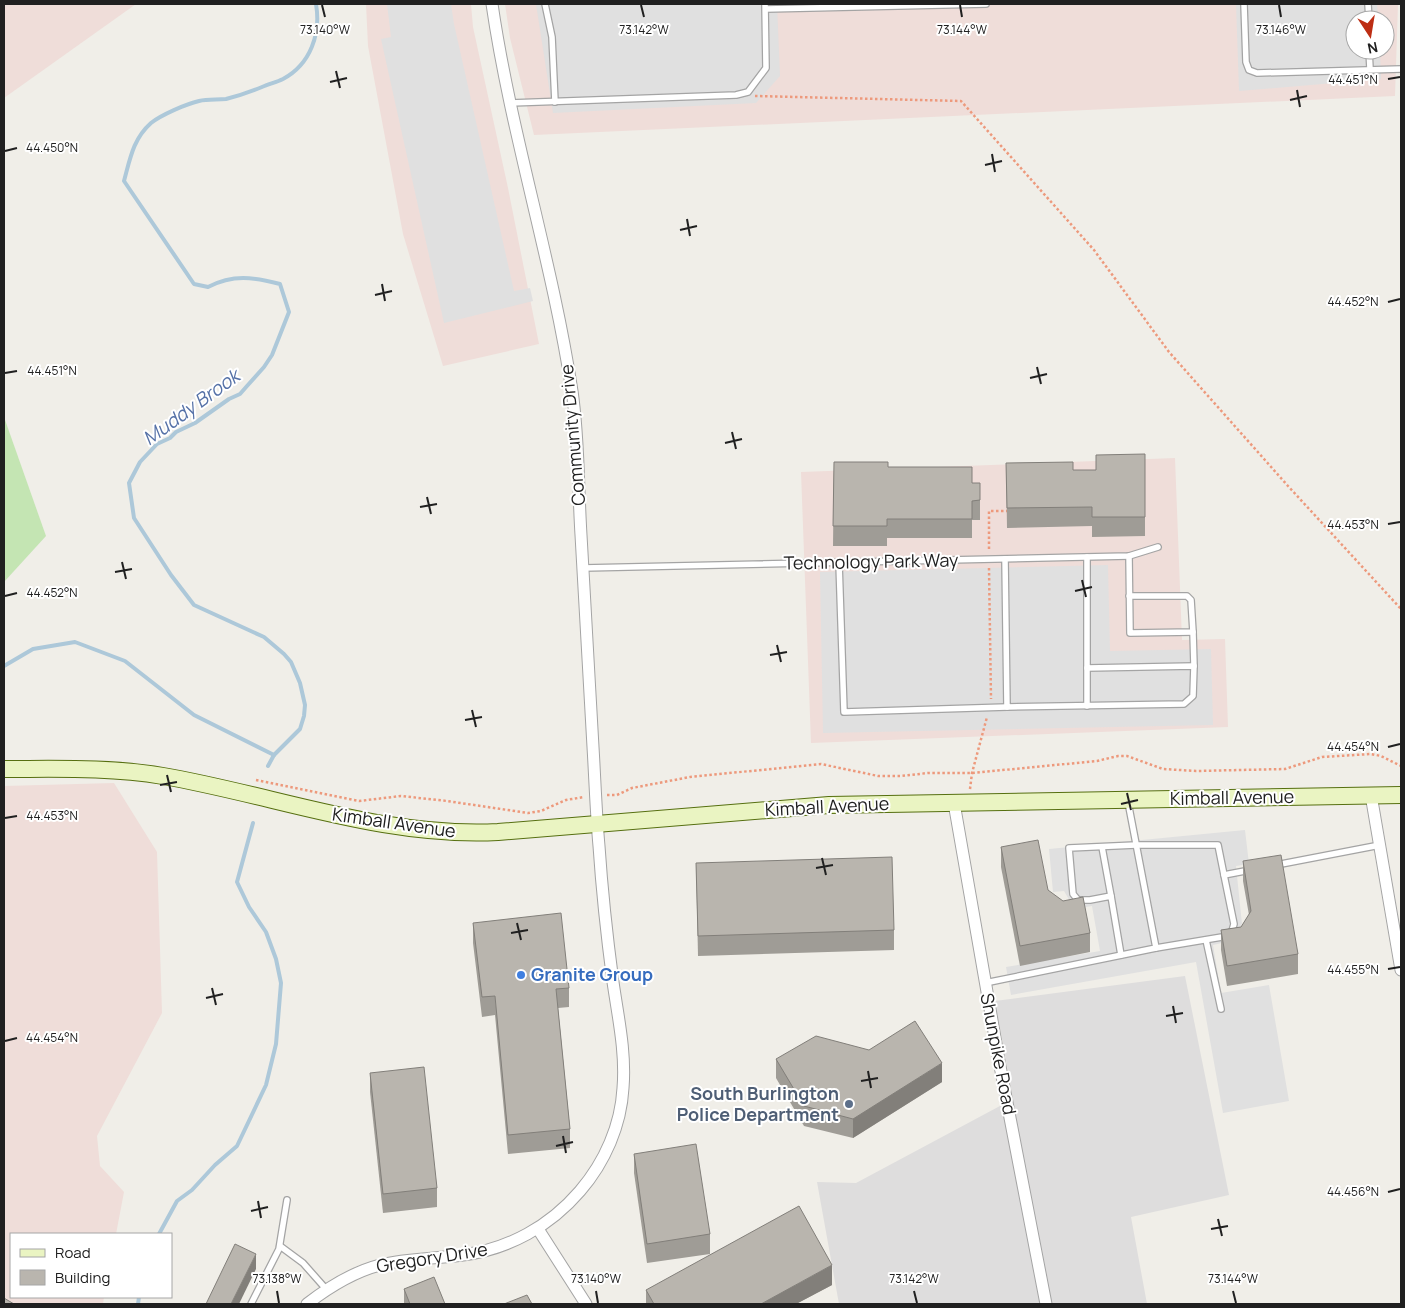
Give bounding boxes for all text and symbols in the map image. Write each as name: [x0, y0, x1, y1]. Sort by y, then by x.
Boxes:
north arrow: [1345, 10, 1395, 60]
text: 73.140°W: [300, 21, 351, 38]
text: 73.142°W: [619, 21, 670, 38]
text: 73.144°W: [937, 21, 988, 38]
text: 73.146°W: [1256, 21, 1307, 38]
text: N: [1366, 38, 1380, 59]
text: 44.451°N: [1328, 71, 1378, 88]
text: 44.450°N: [26, 139, 78, 156]
text: 44.452°N: [1327, 293, 1379, 310]
text: 44.451°N: [27, 362, 77, 379]
water label: Muddy Brook: [137, 362, 247, 451]
street label: Community Drive: [554, 363, 590, 507]
text: 44.453°N: [1327, 516, 1379, 533]
street label: Technology Park Way: [783, 547, 959, 575]
text: 44.452°N: [26, 584, 78, 601]
text: 44.454°N: [1327, 738, 1379, 755]
street label: Kimball Avenue: [1170, 784, 1294, 810]
street label: Kimball Avenue: [764, 791, 890, 821]
street label: Kimball Avenue: [331, 801, 457, 843]
text: 44.453°N: [26, 807, 78, 824]
text: 44.455°N: [1327, 961, 1379, 978]
place label: Granite Group: [531, 962, 653, 986]
marker: Granite Group: [515, 969, 527, 981]
street label: Shunpike Road: [975, 991, 1023, 1117]
text: 44.454°N: [26, 1029, 78, 1046]
place label: South Burlington Police Department: [677, 1081, 839, 1126]
marker: South Burlington Police Department: [843, 1098, 855, 1110]
text: 44.456°N: [1327, 1183, 1379, 1200]
legend: [10, 1233, 172, 1298]
street label: Gregory Drive: [374, 1236, 489, 1278]
text: Road: [55, 1242, 91, 1263]
text: Building: [55, 1267, 110, 1288]
text: 73.138°W: [252, 1270, 302, 1287]
text: 73.140°W: [571, 1270, 622, 1287]
text: 73.142°W: [889, 1270, 940, 1287]
text: 73.144°W: [1208, 1270, 1259, 1287]

